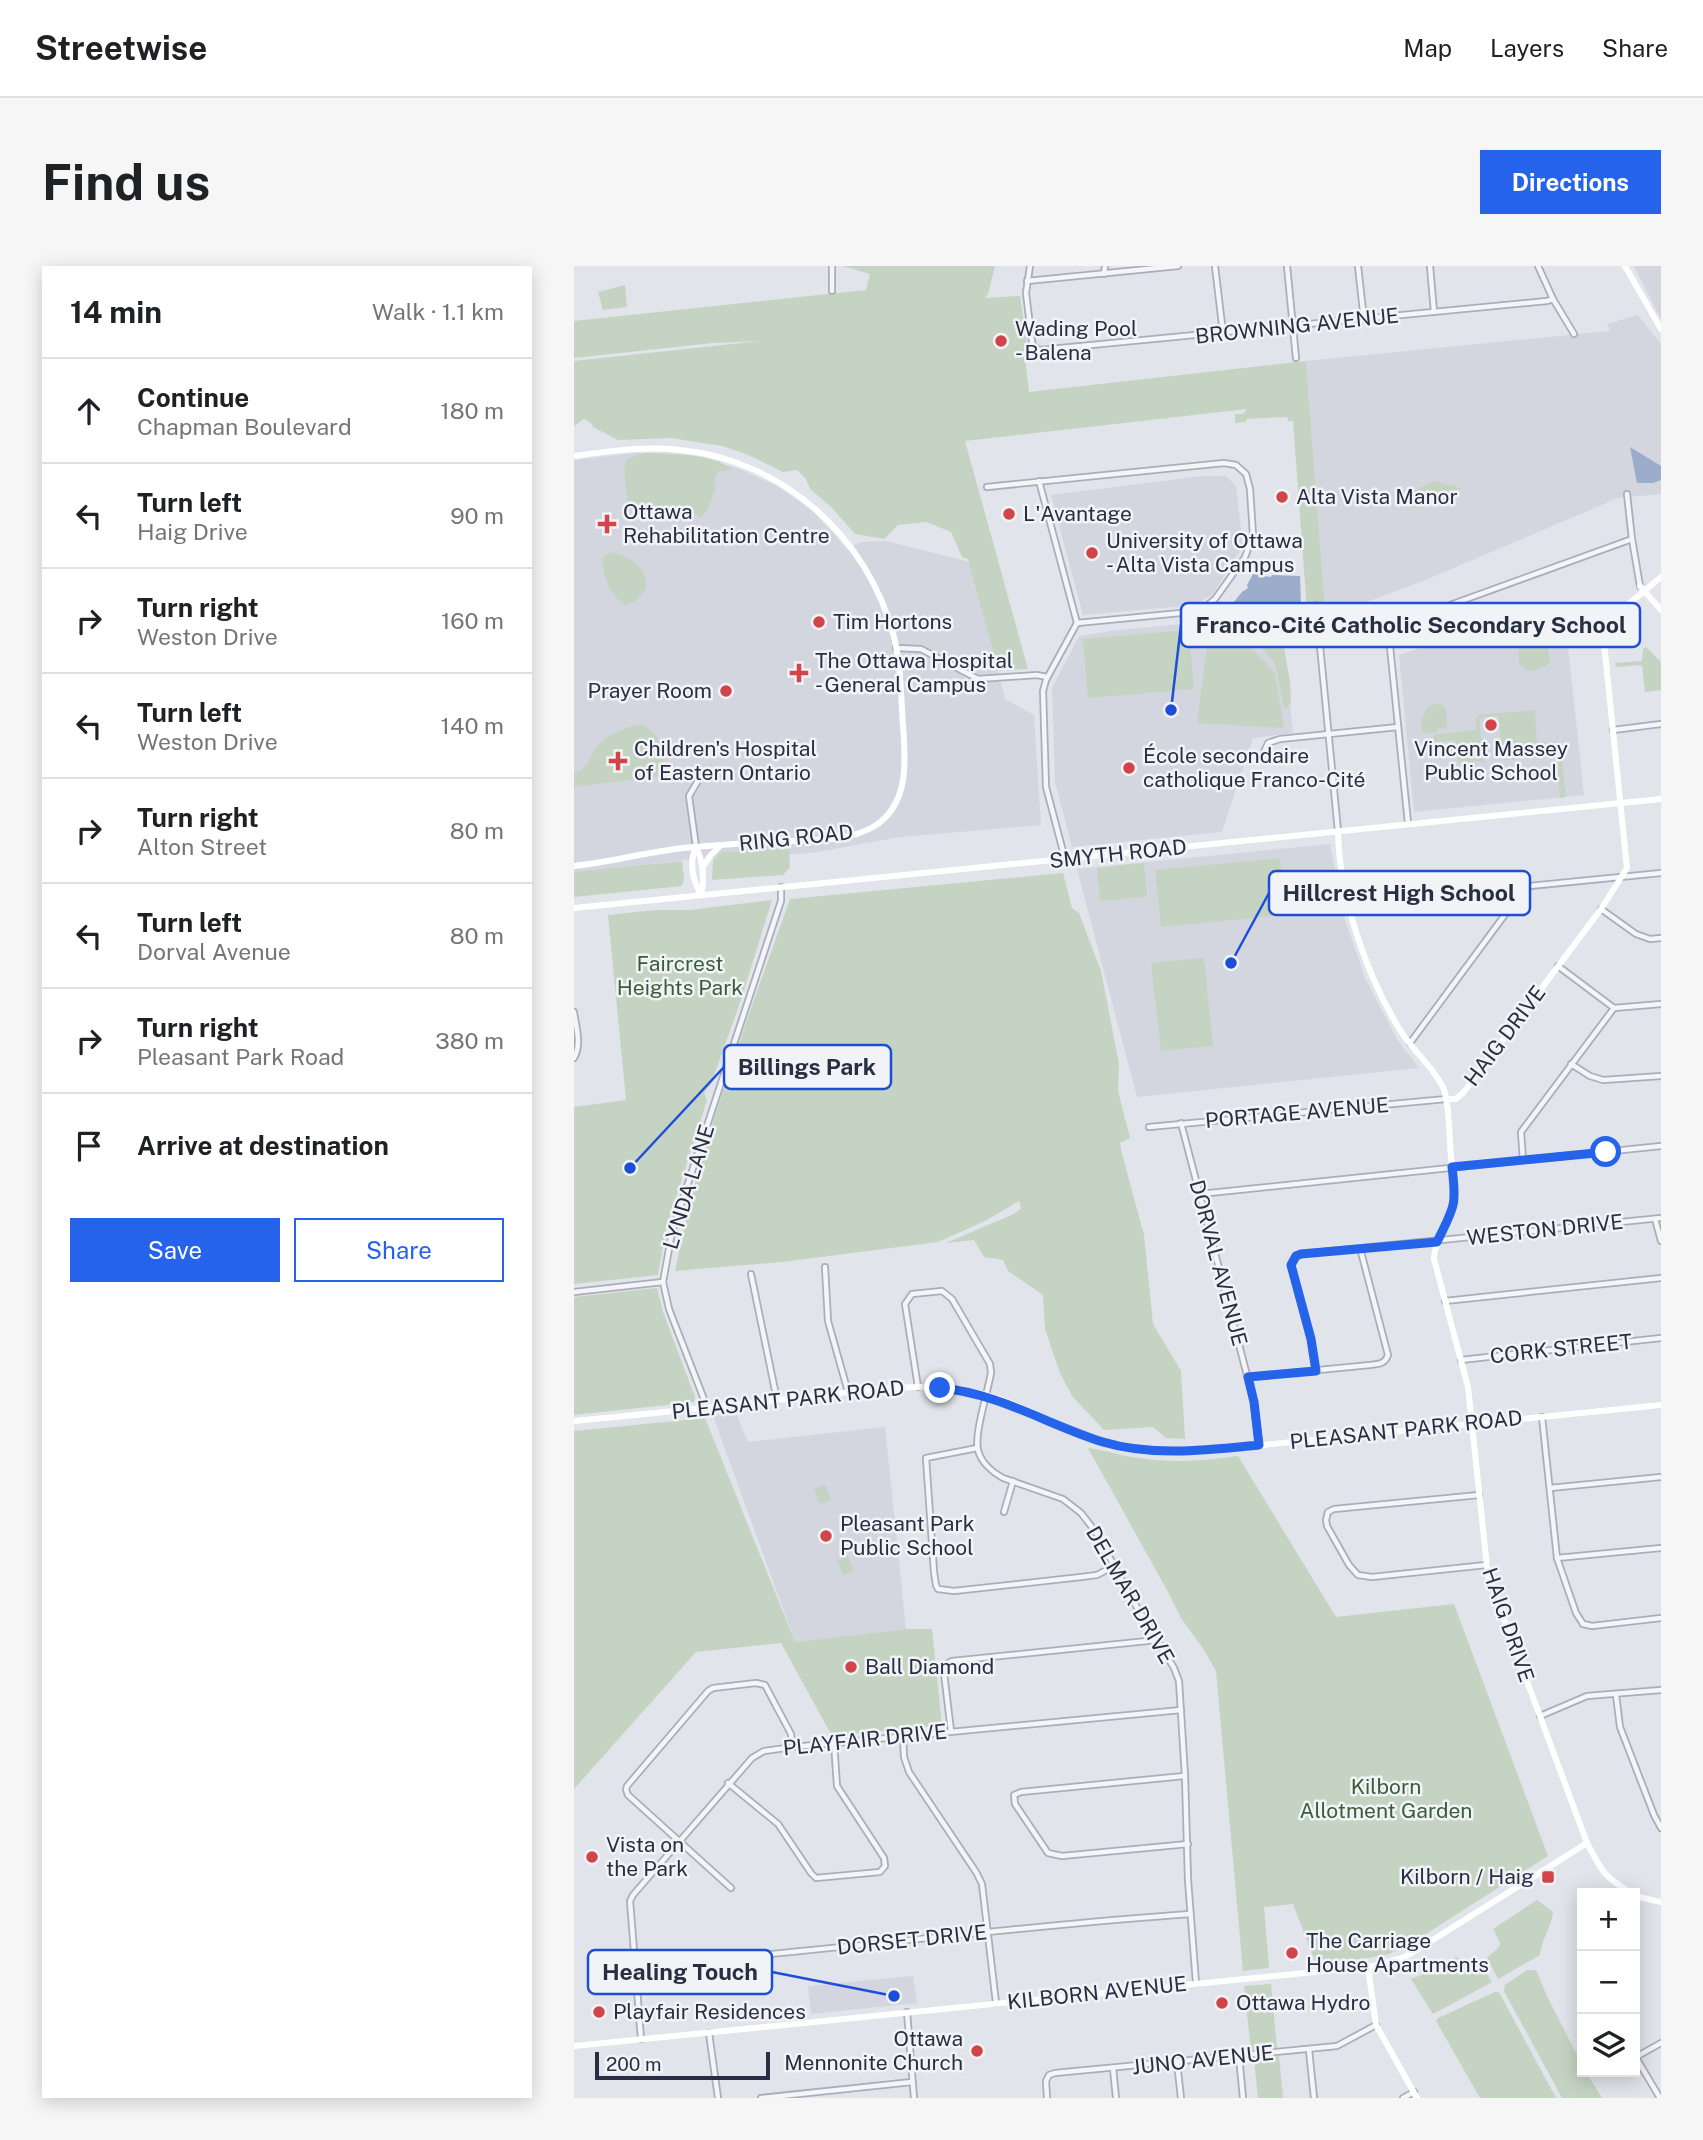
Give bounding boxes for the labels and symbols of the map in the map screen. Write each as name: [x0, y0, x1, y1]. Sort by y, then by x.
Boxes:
street label: BROWNING AVENUE: [1194, 302, 1400, 349]
place label: Wading Pool - Balena: [1015, 316, 1137, 365]
marker: Wading Pool - Balena: [993, 333, 1009, 349]
place label: Alta Vista Manor: [1296, 484, 1458, 509]
marker: Alta Vista Manor: [1274, 489, 1290, 505]
place label: Ottawa Rehabilitation Centre: [623, 499, 830, 548]
place label: L'Avantage: [1023, 501, 1132, 526]
marker: L'Avantage: [1001, 506, 1017, 522]
marker: Ottawa Rehabilitation Centre: [597, 514, 617, 534]
place label: University of Ottawa - Alta Vista Campus: [1106, 528, 1303, 577]
marker: University of Ottawa - Alta Vista Campus: [1084, 545, 1100, 561]
callout: Franco-Cité Catholic Secondary School: [1181, 603, 1640, 647]
place label: Tim Hortons: [833, 609, 952, 634]
text: Franco-Cité Catholic Secondary School: [1196, 611, 1627, 638]
marker: Tim Hortons: [811, 614, 827, 630]
place label: The Ottawa Hospital - General Campus: [815, 648, 1013, 697]
marker: The Ottawa Hospital - General Campus: [789, 663, 809, 683]
place label: Prayer Room: [588, 678, 712, 703]
marker: Prayer Room: [718, 683, 734, 699]
marker: Vincent Massey Public School: [1483, 717, 1499, 733]
place label: Children's Hospital of Eastern Ontario: [634, 736, 817, 785]
place label: Vincent Massey Public School: [1414, 736, 1568, 785]
place label: École secondaire catholique Franco-Cité: [1143, 743, 1365, 792]
marker: Children's Hospital of Eastern Ontario: [608, 751, 628, 771]
marker: École secondaire catholique Franco-Cité: [1121, 760, 1137, 776]
street label: RING ROAD: [738, 819, 854, 856]
street label: SMYTH ROAD: [1048, 834, 1188, 873]
callout: Hillcrest High School: [1269, 871, 1530, 915]
text: Hillcrest High School: [1282, 879, 1516, 906]
park label: Faircrest Heights Park: [617, 951, 743, 1000]
street label: HAIG DRIVE: [1459, 981, 1550, 1091]
callout: Billings Park: [724, 1045, 891, 1089]
text: Billings Park: [738, 1053, 876, 1080]
street label: PORTAGE AVENUE: [1204, 1092, 1390, 1133]
street label: LYNDA LANE: [658, 1122, 719, 1252]
route start: [1590, 1136, 1621, 1167]
street label: DORVAL AVENUE: [1184, 1177, 1253, 1349]
street label: WESTON DRIVE: [1465, 1209, 1625, 1250]
street label: CORK STREET: [1489, 1329, 1633, 1368]
route end: [924, 1372, 955, 1403]
street label: PLEASANT PARK ROAD: [670, 1375, 906, 1424]
street label: PLEASANT PARK ROAD: [1288, 1405, 1524, 1454]
place label: Pleasant Park Public School: [840, 1511, 975, 1560]
street label: DELMAR DRIVE: [1081, 1522, 1180, 1668]
marker: Pleasant Park Public School: [818, 1528, 834, 1544]
street label: HAIG DRIVE: [1477, 1564, 1540, 1685]
place label: Ball Diamond: [865, 1654, 994, 1679]
marker: Ball Diamond: [843, 1659, 859, 1675]
street label: PLAYFAIR DRIVE: [782, 1718, 948, 1761]
park label: Kilborn Allotment Garden: [1300, 1774, 1472, 1823]
place label: Vista on the Park: [606, 1832, 688, 1881]
marker: Vista on the Park: [584, 1849, 600, 1865]
place label: Kilborn / Haig: [1400, 1864, 1534, 1889]
marker: Kilborn / Haig: [1540, 1869, 1556, 1885]
street label: DORSET DRIVE: [836, 1919, 988, 1960]
place label: The Carriage House Apartments: [1306, 1928, 1489, 1977]
marker: The Carriage House Apartments: [1284, 1945, 1300, 1961]
callout: Healing Touch: [588, 1950, 772, 1994]
text: Healing Touch: [602, 1958, 758, 1985]
street label: KILBORN AVENUE: [1006, 1971, 1188, 2014]
place label: Ottawa Hydro: [1236, 1990, 1370, 2015]
marker: Ottawa Hydro: [1214, 1995, 1230, 2011]
place label: Playfair Residences: [613, 1999, 806, 2024]
marker: Playfair Residences: [591, 2004, 607, 2020]
place label: Ottawa Mennonite Church: [784, 2026, 963, 2075]
street label: JUNO AVENUE: [1131, 2040, 1275, 2079]
marker: Ottawa Mennonite Church: [969, 2043, 985, 2059]
scale bar: [595, 2049, 770, 2081]

